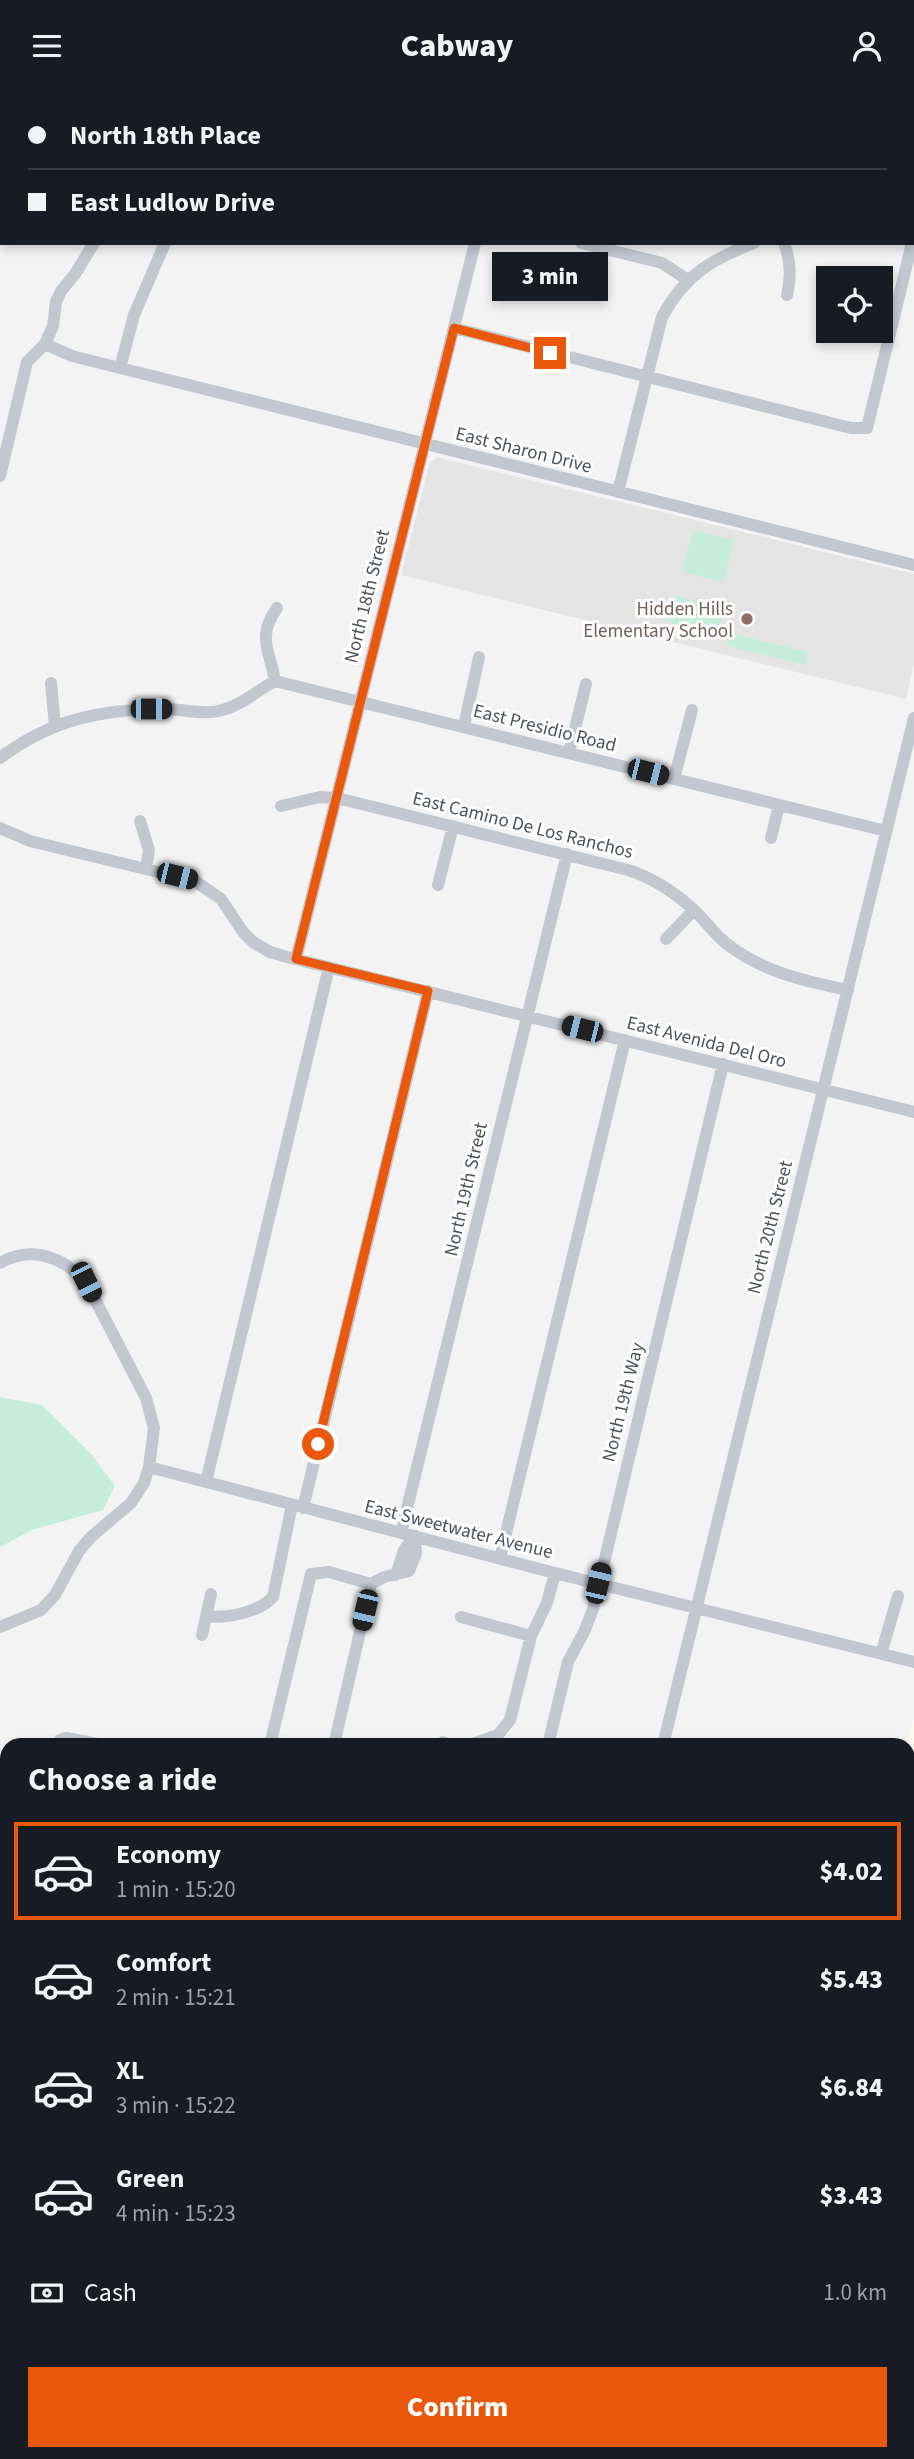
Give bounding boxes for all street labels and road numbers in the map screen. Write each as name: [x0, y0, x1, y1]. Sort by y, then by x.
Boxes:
street label: East Sharon Drive: [453, 420, 595, 480]
street label: North 18th Street: [338, 526, 397, 666]
street label: East Presidio Road: [470, 698, 619, 759]
street label: East Camino De Los Ranchos: [409, 785, 636, 866]
street label: East Avenida Del Oro: [624, 1010, 789, 1075]
street label: North 19th Street: [438, 1119, 495, 1259]
street label: North 20th Street: [741, 1157, 800, 1297]
street label: North 19th Way: [596, 1340, 651, 1465]
street label: East Sweetwater Avenue: [361, 1493, 556, 1566]

